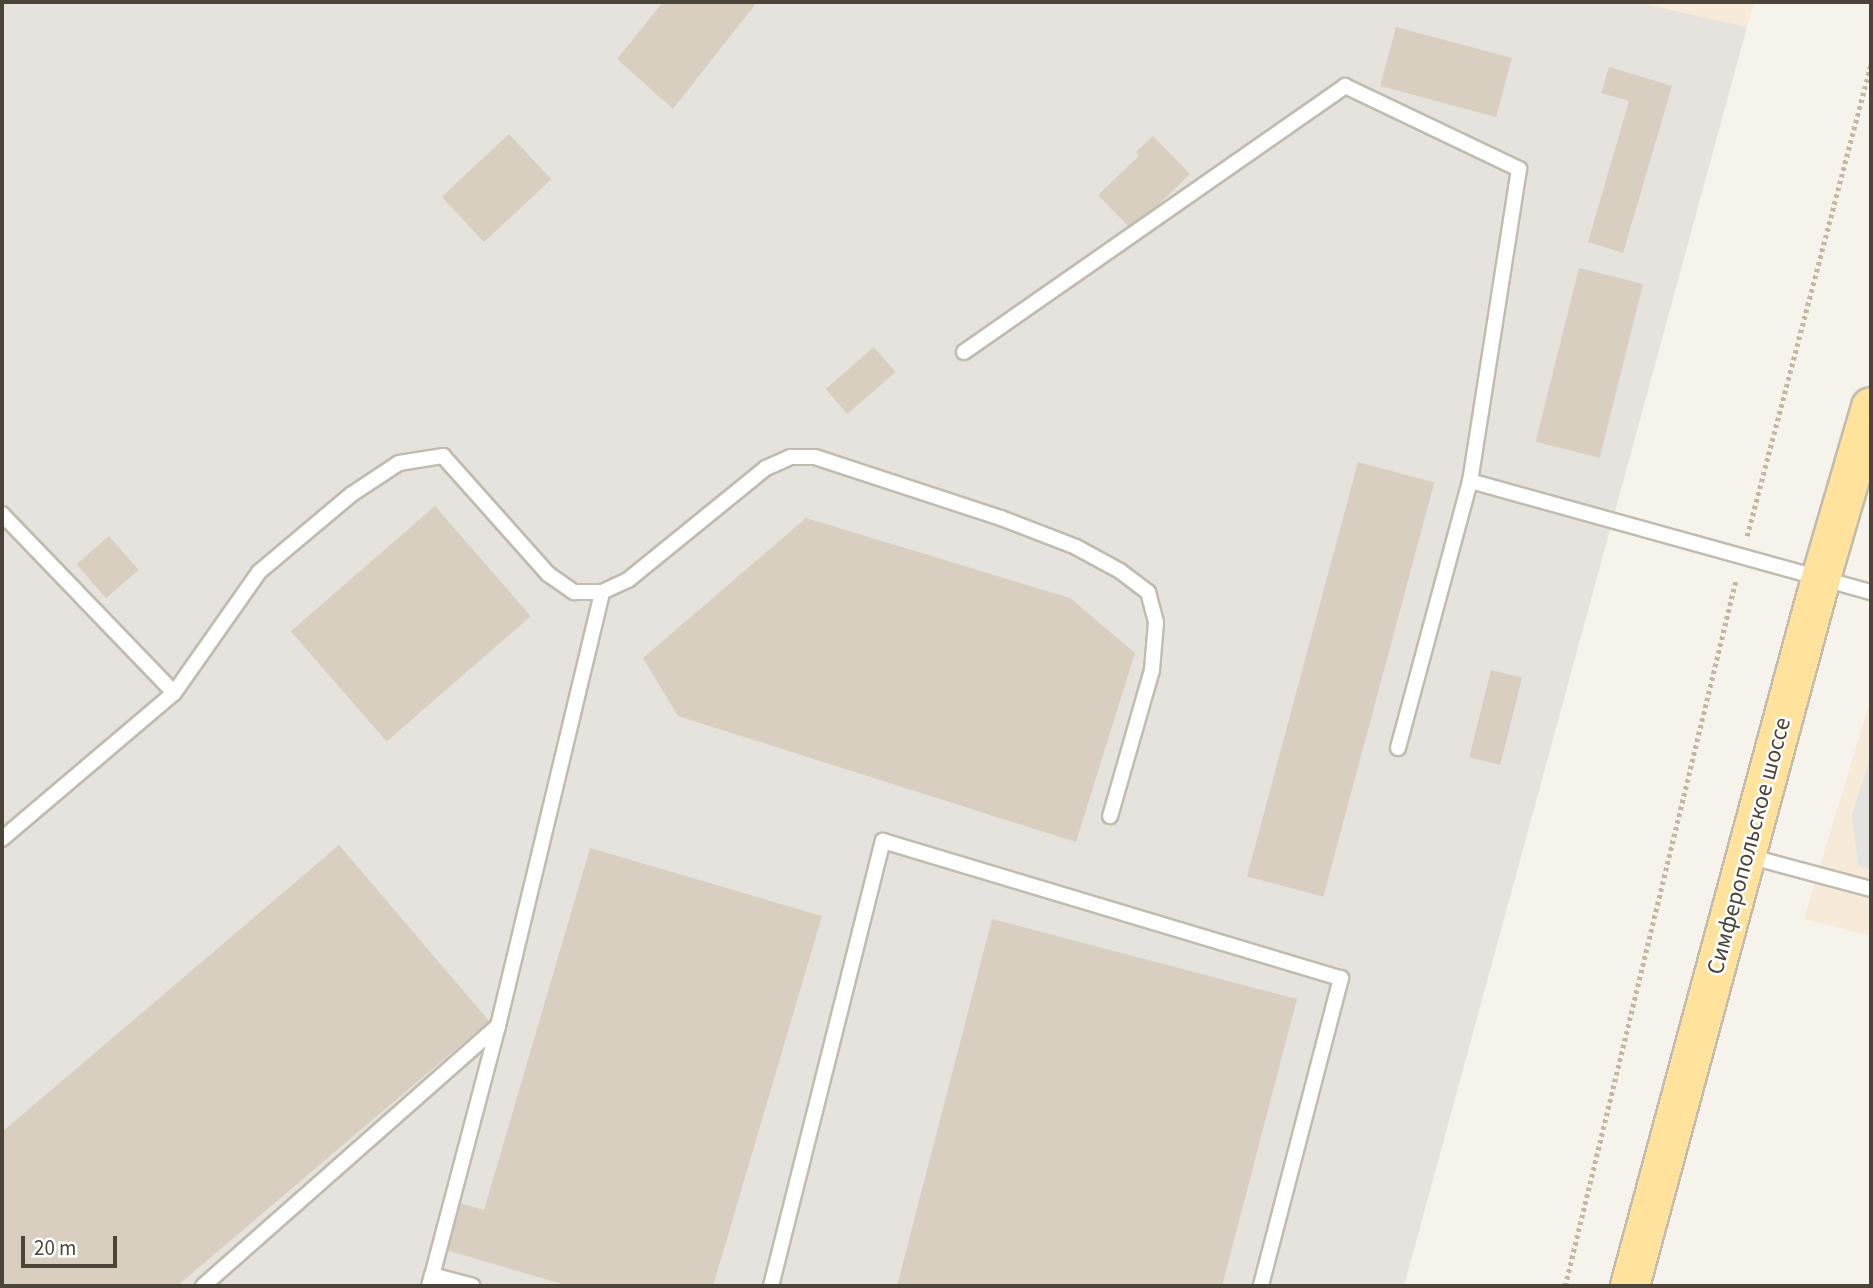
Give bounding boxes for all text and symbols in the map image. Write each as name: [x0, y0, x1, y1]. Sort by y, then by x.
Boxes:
street label: Симферопольское шоссе: [1701, 714, 1797, 978]
scale bar: [24, 1222, 121, 1266]
text: 20 m: [34, 1233, 76, 1263]

